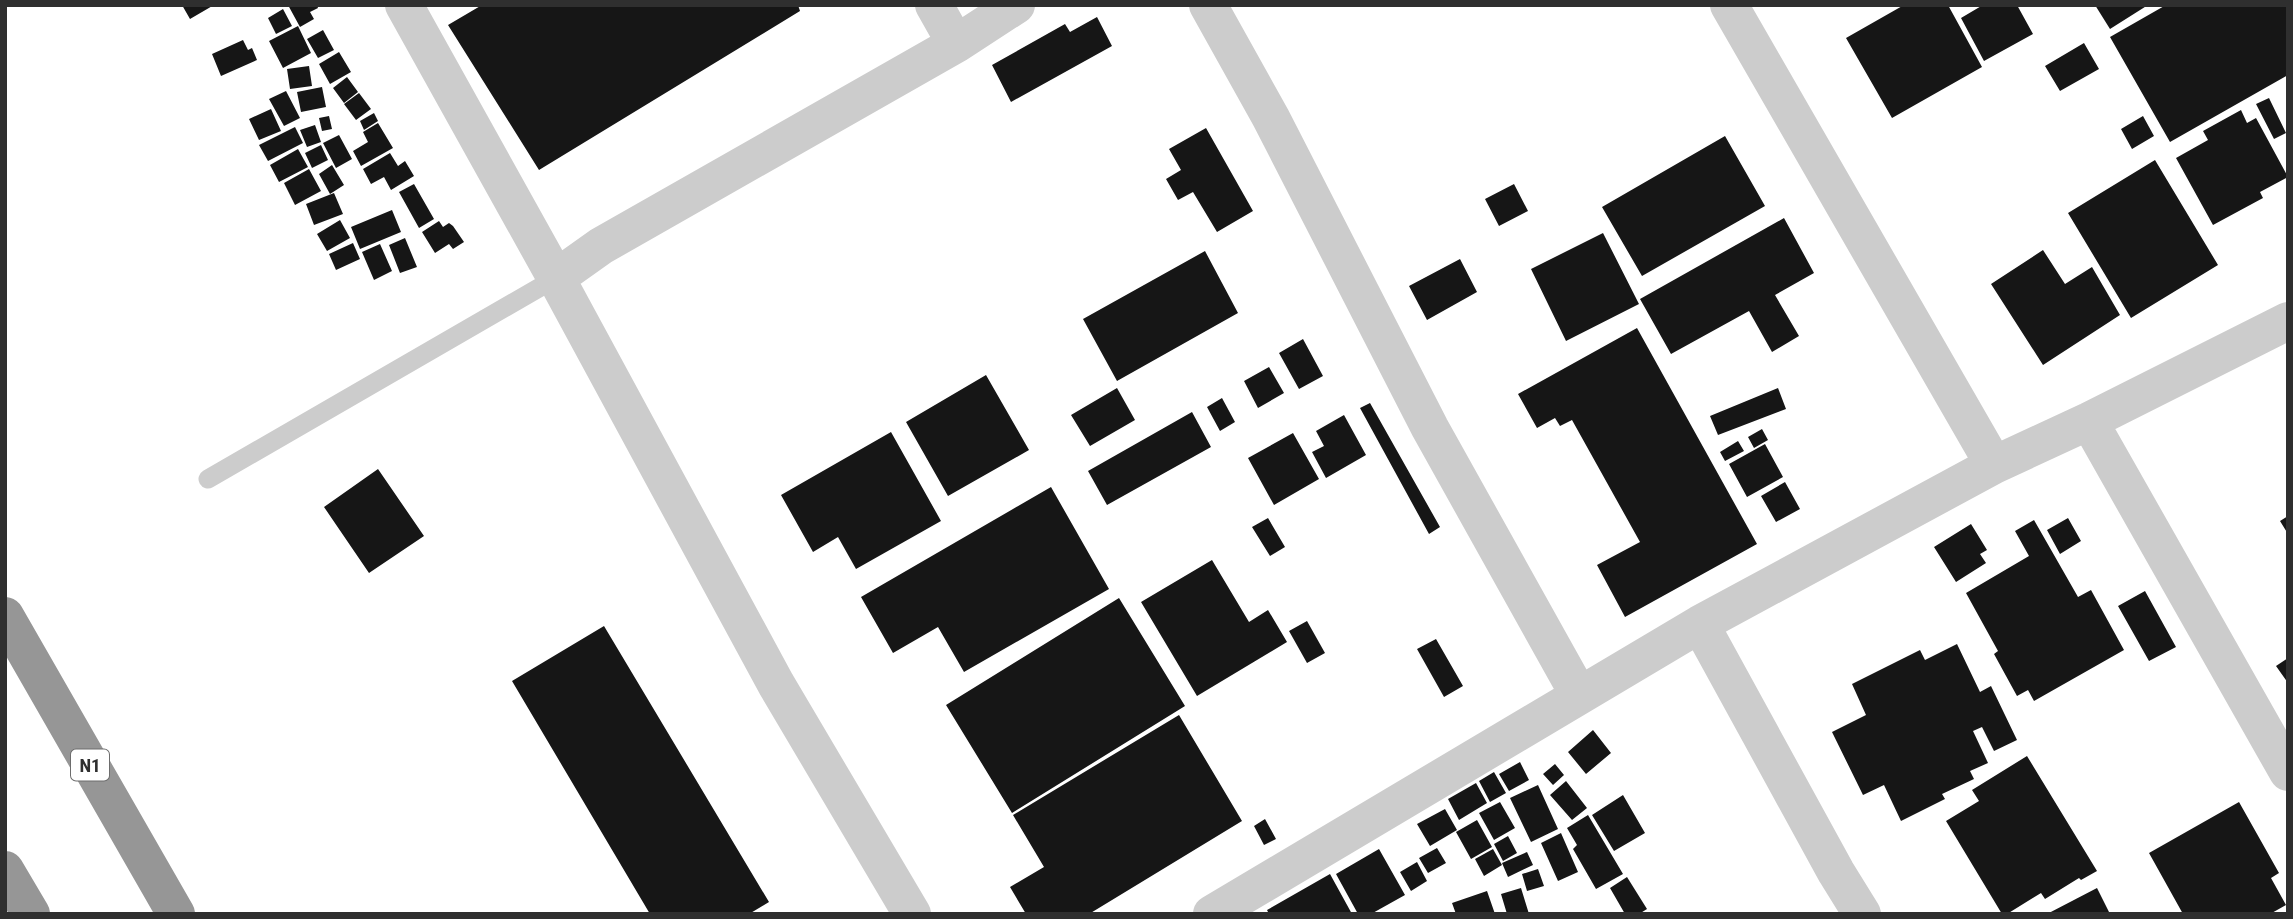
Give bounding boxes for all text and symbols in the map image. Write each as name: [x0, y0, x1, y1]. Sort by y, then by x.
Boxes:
road number: N1: [71, 750, 109, 780]

